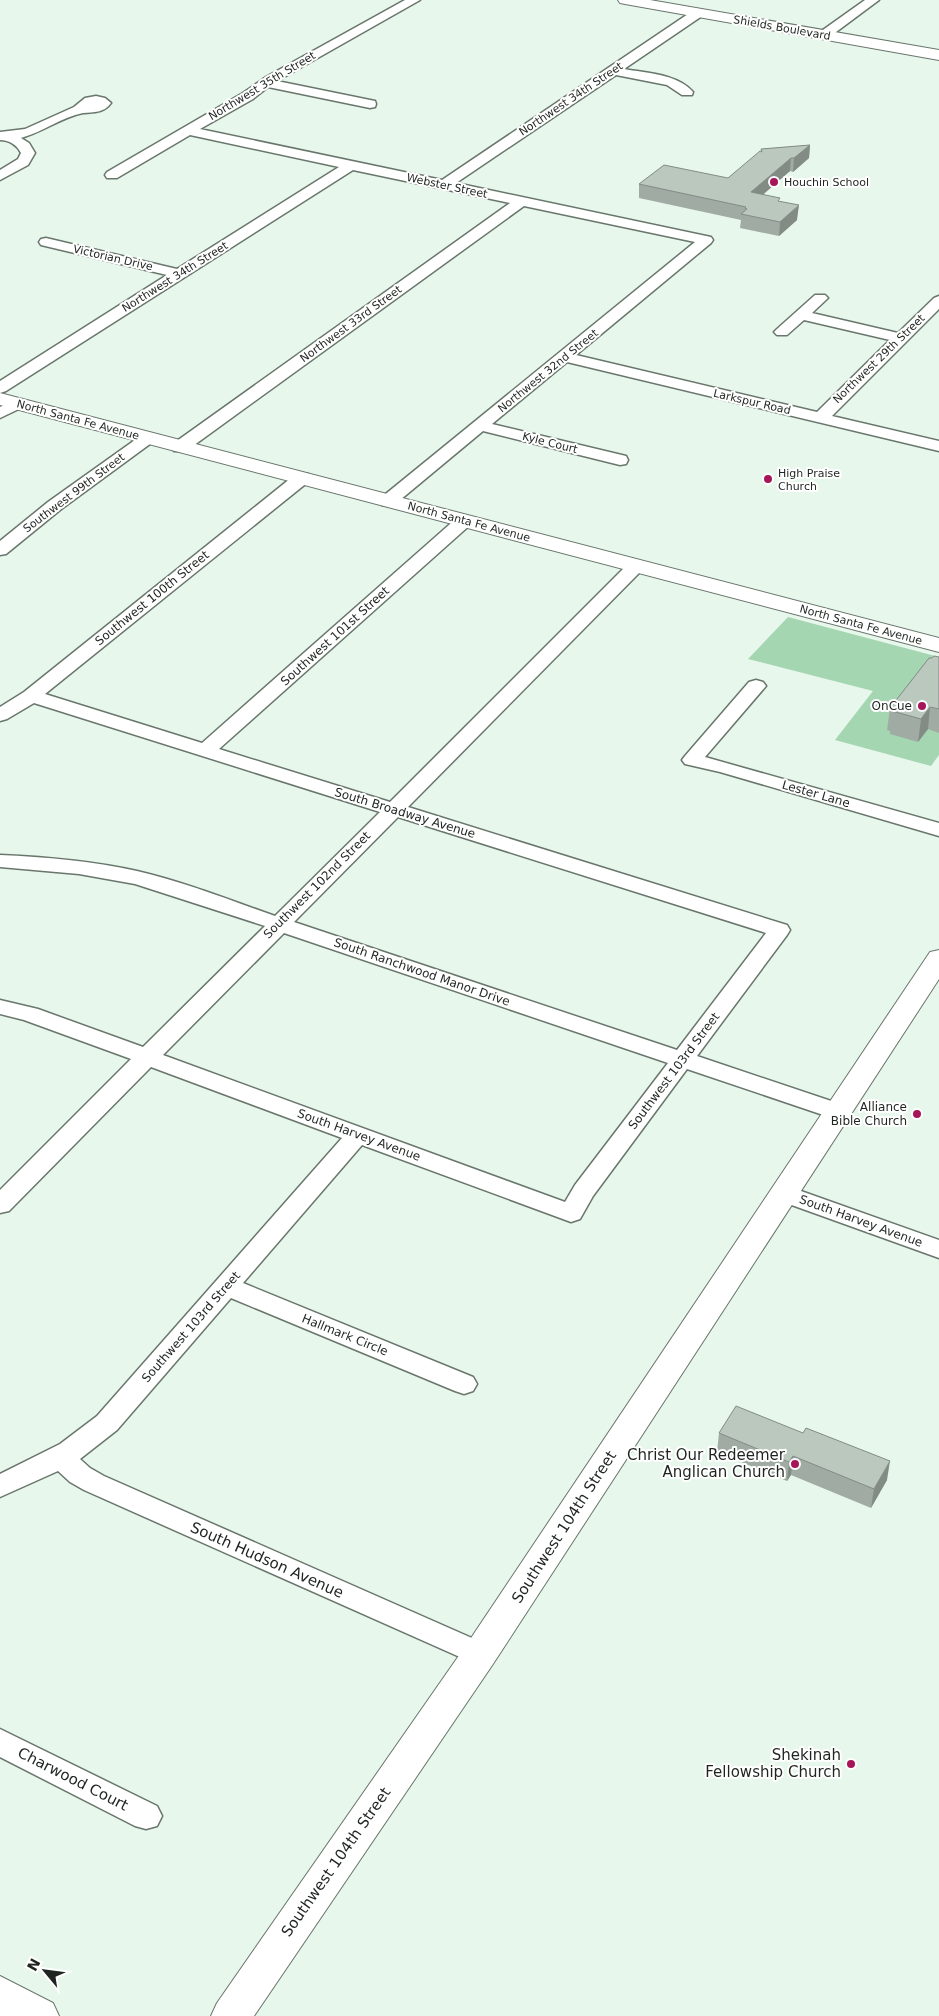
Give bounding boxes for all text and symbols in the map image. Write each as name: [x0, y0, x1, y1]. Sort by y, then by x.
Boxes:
street label: Shields Boulevard: [732, 13, 832, 43]
street label: Northwest 35th Street: [206, 49, 318, 123]
street label: Northwest 34th Street: [517, 59, 626, 139]
street label: Webster Street: [405, 171, 489, 201]
marker: Houchin School: [768, 176, 780, 188]
place label: Houchin School: [784, 176, 869, 189]
street label: Northwest 34th Street: [120, 239, 231, 315]
street label: Victorian Drive: [72, 242, 154, 274]
street label: Northwest 33rd Street: [298, 282, 405, 365]
street label: Northwest 29th Street: [831, 311, 928, 406]
street label: Northwest 32nd Street: [495, 326, 601, 415]
street label: Larkspur Road: [712, 387, 792, 417]
street label: North Santa Fe Avenue: [15, 397, 141, 443]
street label: Kyle Court: [521, 430, 580, 456]
street label: Southwest 99th Street: [21, 450, 128, 535]
place label: High Praise Church: [778, 467, 840, 493]
marker: High Praise Church: [762, 473, 774, 485]
street label: North Santa Fe Avenue: [406, 499, 532, 545]
street label: Southwest 100th Street: [92, 548, 212, 648]
street label: Southwest 101st Street: [278, 583, 392, 688]
street label: North Santa Fe Avenue: [798, 602, 924, 648]
place label: OnCue: [872, 699, 912, 713]
marker: OnCue: [916, 700, 928, 712]
street label: Lester Lane: [780, 778, 852, 810]
street label: South Broadway Avenue: [333, 785, 477, 841]
street label: Southwest 102nd Street: [261, 828, 374, 941]
street label: South Ranchwood Manor Drive: [332, 935, 512, 1009]
street label: Southwest 103rd Street: [626, 1010, 723, 1132]
place label: Alliance Bible Church: [831, 1100, 907, 1128]
street label: South Harvey Avenue: [296, 1106, 422, 1164]
marker: Alliance Bible Church: [911, 1108, 923, 1120]
street label: South Harvey Avenue: [798, 1192, 924, 1250]
street label: Southwest 103rd Street: [139, 1268, 243, 1385]
street label: Hallmark Circle: [300, 1311, 390, 1359]
place label: Christ Our Redeemer Anglican Church: [627, 1446, 786, 1481]
street label: Southwest 104th Street: [508, 1447, 620, 1607]
marker: Christ Our Redeemer Anglican Church: [789, 1458, 801, 1470]
street label: South Hudson Avenue: [188, 1518, 346, 1602]
street label: Charwood Court: [15, 1743, 131, 1815]
place label: Shekinah Fellowship Church: [705, 1746, 841, 1781]
marker: Shekinah Fellowship Church: [845, 1758, 857, 1770]
street label: Southwest 104th Street: [278, 1784, 394, 1940]
north arrow: [20, 1946, 70, 1996]
text: N: [24, 1956, 43, 1974]

